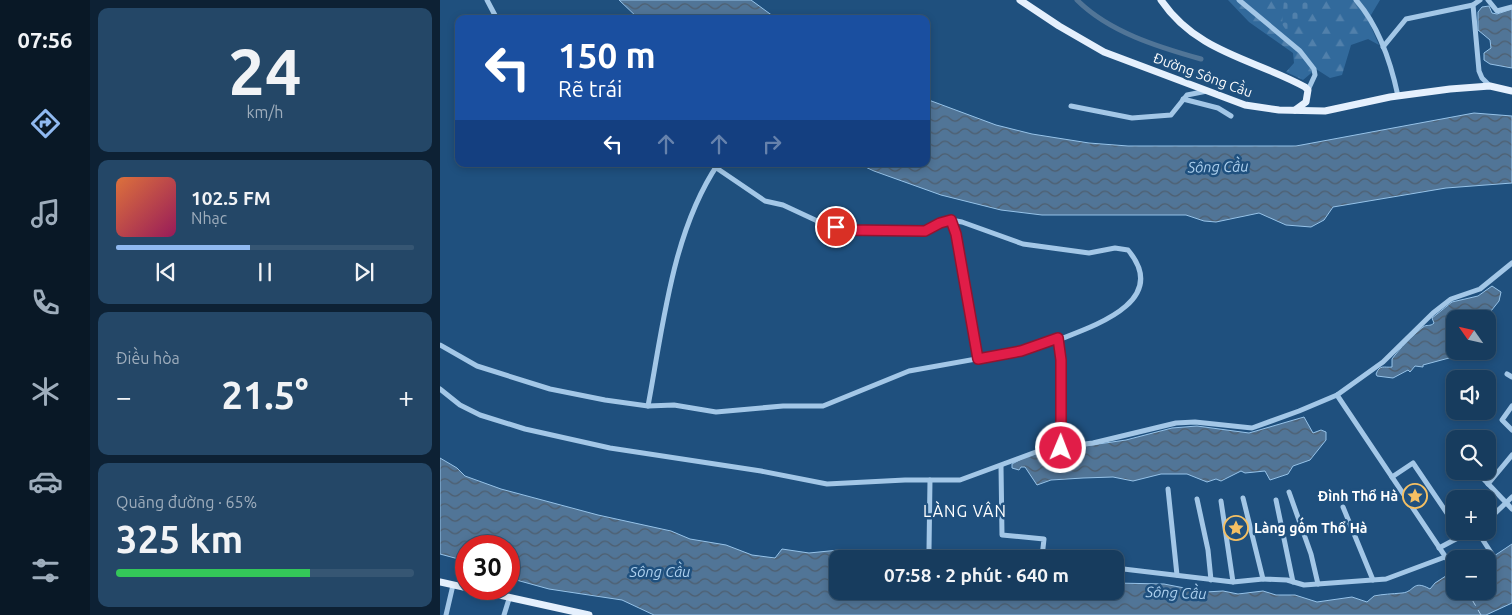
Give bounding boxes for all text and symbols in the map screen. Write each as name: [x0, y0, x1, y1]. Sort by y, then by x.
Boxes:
text: 07:56: [17, 27, 73, 52]
text: 24: [228, 34, 302, 107]
icon: left: [475, 35, 540, 100]
text: 150 m: [558, 35, 656, 75]
street label: Đường Sông Cầu: [1151, 47, 1256, 100]
text: Rẽ trái: [558, 76, 622, 101]
text: km/h: [247, 103, 283, 121]
icon: directions: [28, 106, 63, 141]
icon: left: [599, 130, 627, 158]
icon: ahead: [652, 130, 680, 158]
icon: ahead: [705, 130, 733, 158]
icon: right: [758, 130, 786, 158]
water label: Sông Cầu: [1186, 156, 1249, 176]
text: 102.5 FM: [191, 187, 271, 209]
icon: music: [28, 196, 63, 231]
pin: [815, 206, 857, 248]
text: Nhạc: [191, 209, 227, 227]
icon: arrive: [822, 213, 850, 241]
icon: previous: [152, 258, 180, 286]
icon: pause: [251, 258, 279, 286]
icon: next: [350, 258, 378, 286]
icon: phone: [28, 285, 63, 320]
north arrow: [1446, 310, 1496, 360]
map controls: [1446, 310, 1496, 600]
text: Điều hòa: [116, 349, 180, 367]
button: sound: [1446, 370, 1496, 420]
icon: climate: [28, 374, 63, 409]
text: 21.5°: [221, 374, 309, 416]
text: −: [116, 381, 132, 412]
text: +: [398, 381, 414, 412]
position arrow: [1034, 421, 1086, 473]
button: search: [1446, 430, 1496, 480]
icon: car: [28, 464, 63, 499]
place icon: Đình Thổ Hà: [1402, 483, 1428, 509]
place label: Đình Thổ Hà: [1318, 488, 1398, 504]
button: +: [1446, 490, 1496, 540]
text: Quãng đường · 65%: [116, 493, 257, 511]
district label: LÀNG VÂN: [923, 500, 1007, 520]
place icon: Làng gốm Thổ Hà: [1223, 515, 1249, 541]
place label: Làng gốm Thổ Hà: [1254, 517, 1367, 536]
text: 325 km: [116, 518, 243, 560]
speed limit sign: 30: [455, 535, 520, 600]
button: −: [1446, 550, 1496, 600]
icon: filters: [28, 553, 63, 588]
water label: Sông Cầu: [629, 561, 690, 580]
text: 07:58 · 2 phút · 640 m: [884, 564, 1069, 586]
water label: Sông Cầu: [1144, 581, 1207, 602]

